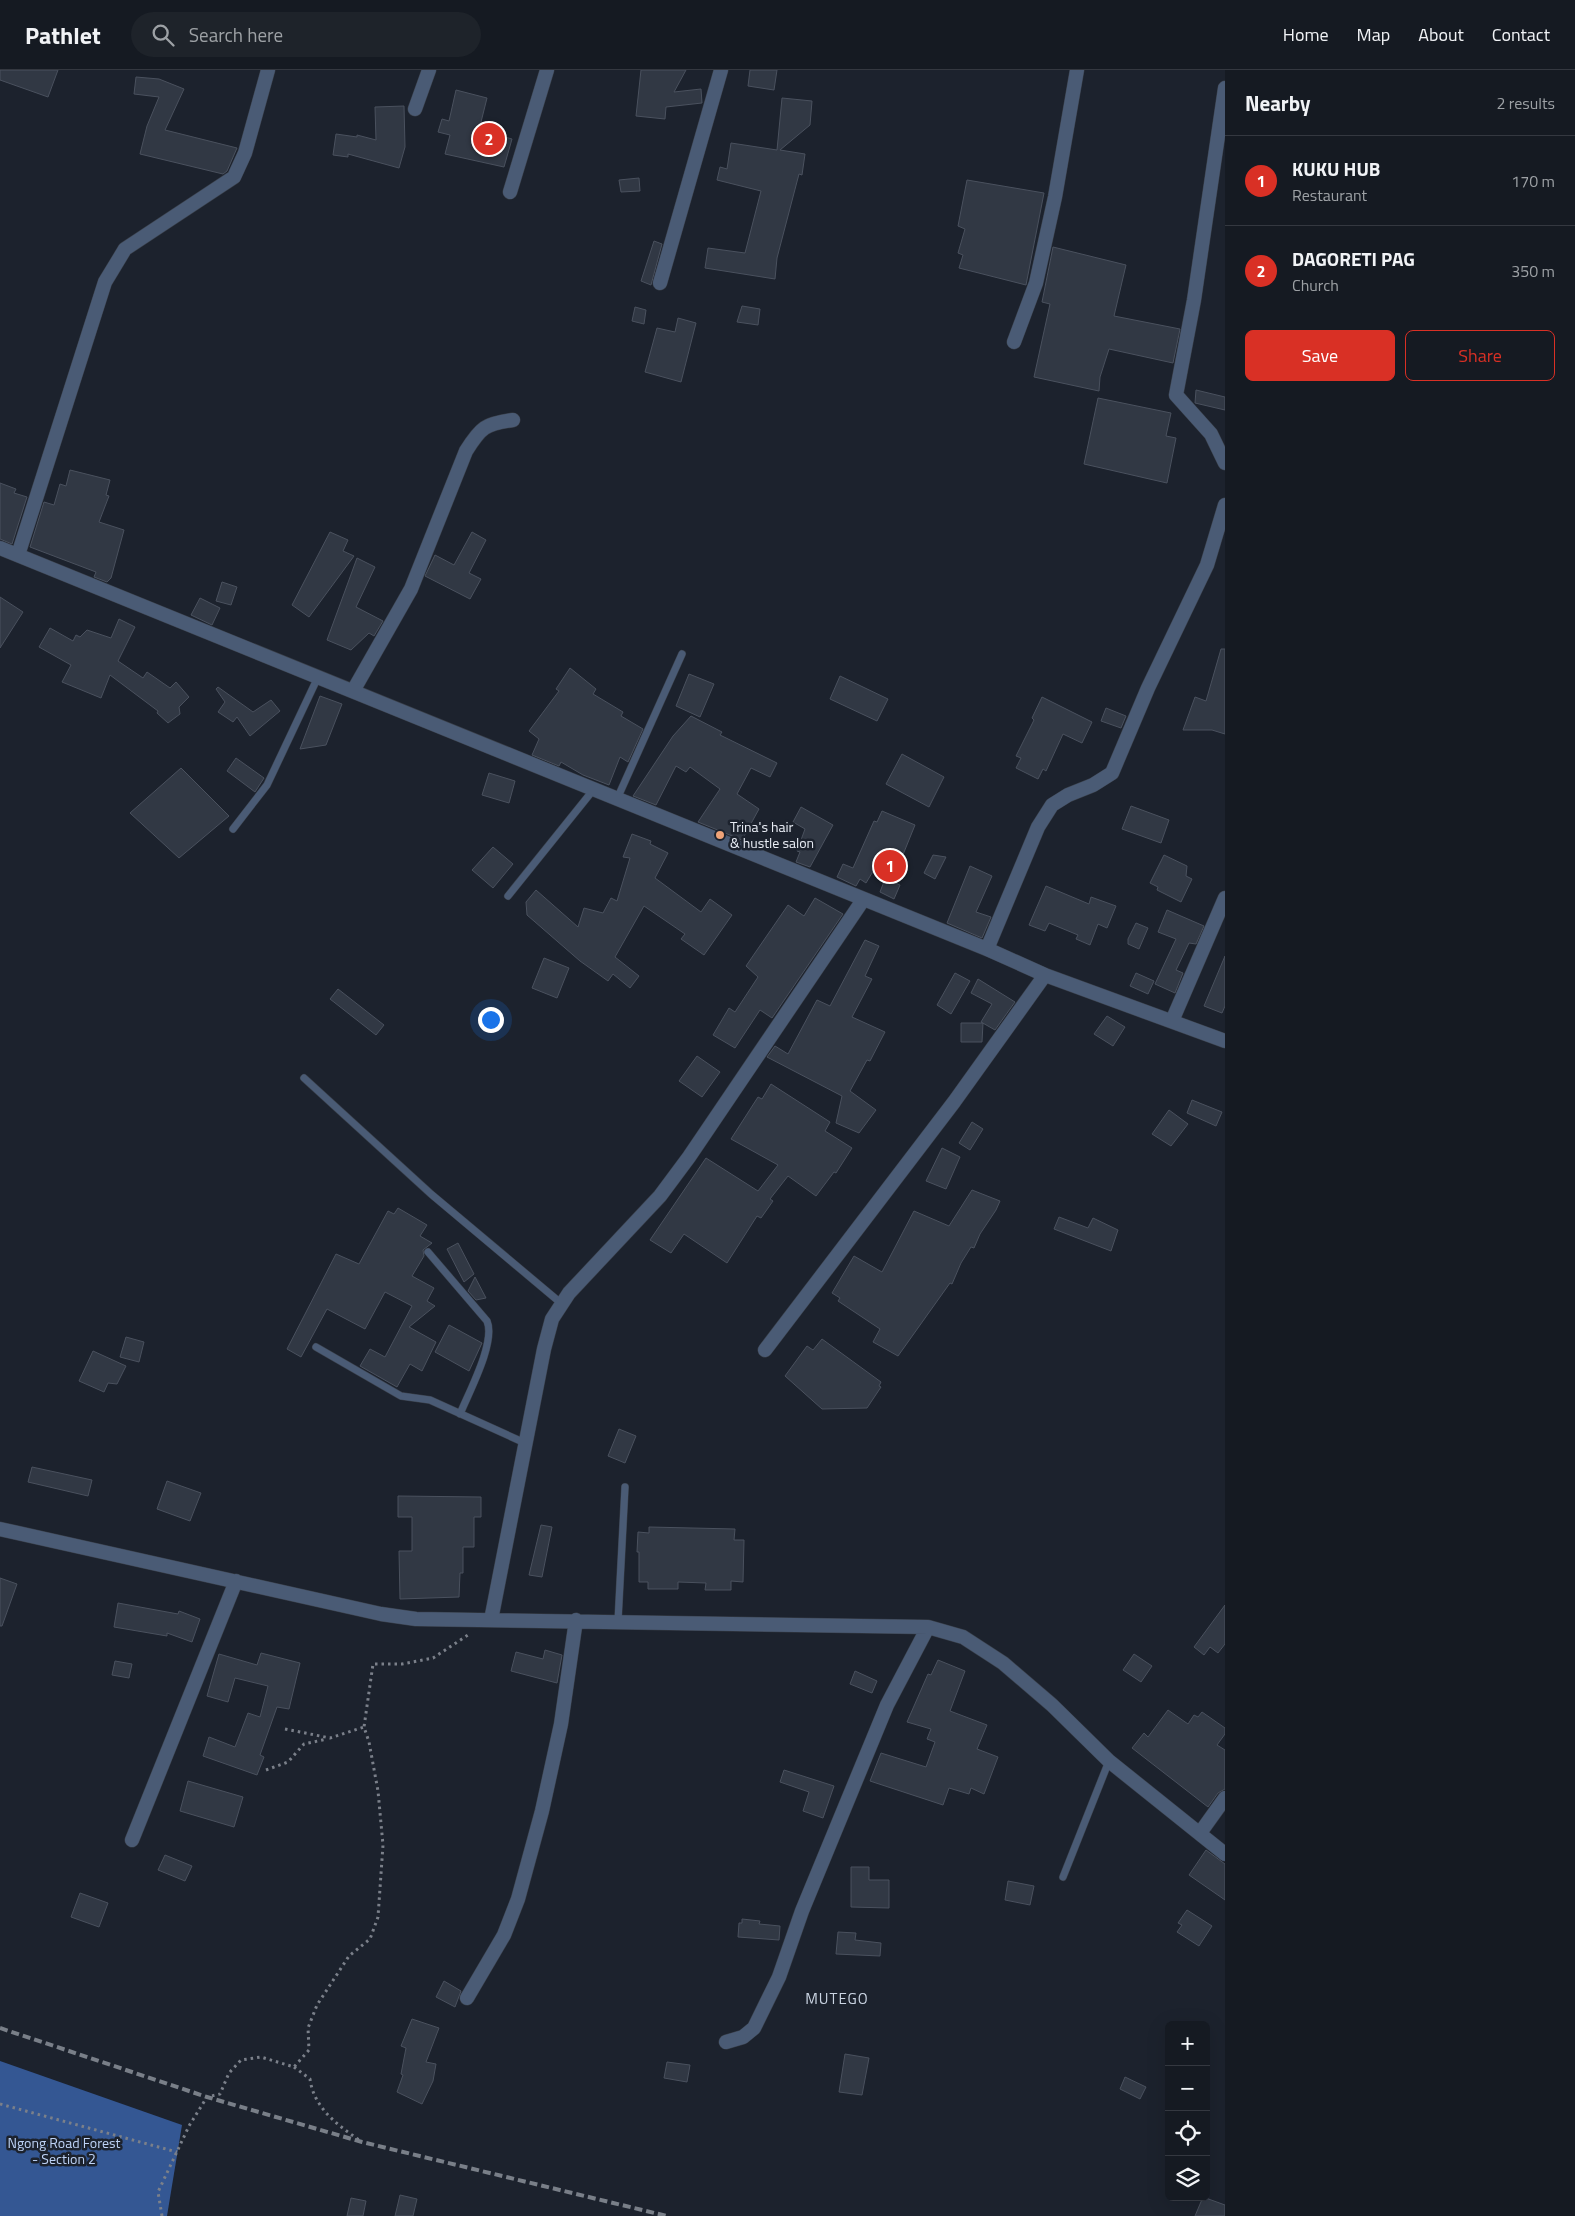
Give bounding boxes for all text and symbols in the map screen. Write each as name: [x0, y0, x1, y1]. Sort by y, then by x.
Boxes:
search box: [131, 12, 481, 57]
text: Pathlet: [25, 17, 101, 53]
text: Search here: [189, 20, 283, 49]
icon: search: [149, 21, 177, 49]
text: Home: [1283, 21, 1329, 48]
text: Map: [1357, 21, 1390, 48]
text: About: [1418, 21, 1464, 48]
text: Contact: [1492, 21, 1550, 48]
text: Nearby: [1245, 87, 1310, 119]
text: 2 results: [1496, 91, 1555, 115]
pin: 2: [473, 120, 505, 158]
text: KUKU HUB: [1292, 154, 1380, 183]
text: 1: [1257, 169, 1265, 193]
text: 170 m: [1511, 169, 1555, 193]
text: Restaurant: [1292, 183, 1367, 207]
text: DAGORETI PAG: [1292, 244, 1415, 273]
text: 2: [1257, 259, 1265, 283]
text: 350 m: [1511, 259, 1555, 283]
text: Church: [1292, 273, 1339, 297]
button: Save: [1245, 330, 1395, 381]
button: Share: [1405, 330, 1555, 381]
place label: Trina's hair & hustle salon: [730, 816, 814, 853]
marker: Trina's hair & hustle salon: [714, 829, 726, 841]
pin: 1: [874, 847, 906, 885]
your location: [478, 1007, 504, 1033]
district label: MUTEGO: [805, 1987, 869, 2010]
map controls: [1165, 2021, 1210, 2201]
button: +: [1165, 2021, 1210, 2066]
button: −: [1165, 2066, 1210, 2111]
button: locate: [1165, 2111, 1210, 2156]
park label: Ngong Road Forest - Section 2: [8, 2132, 120, 2169]
button: layers: [1165, 2156, 1210, 2201]

